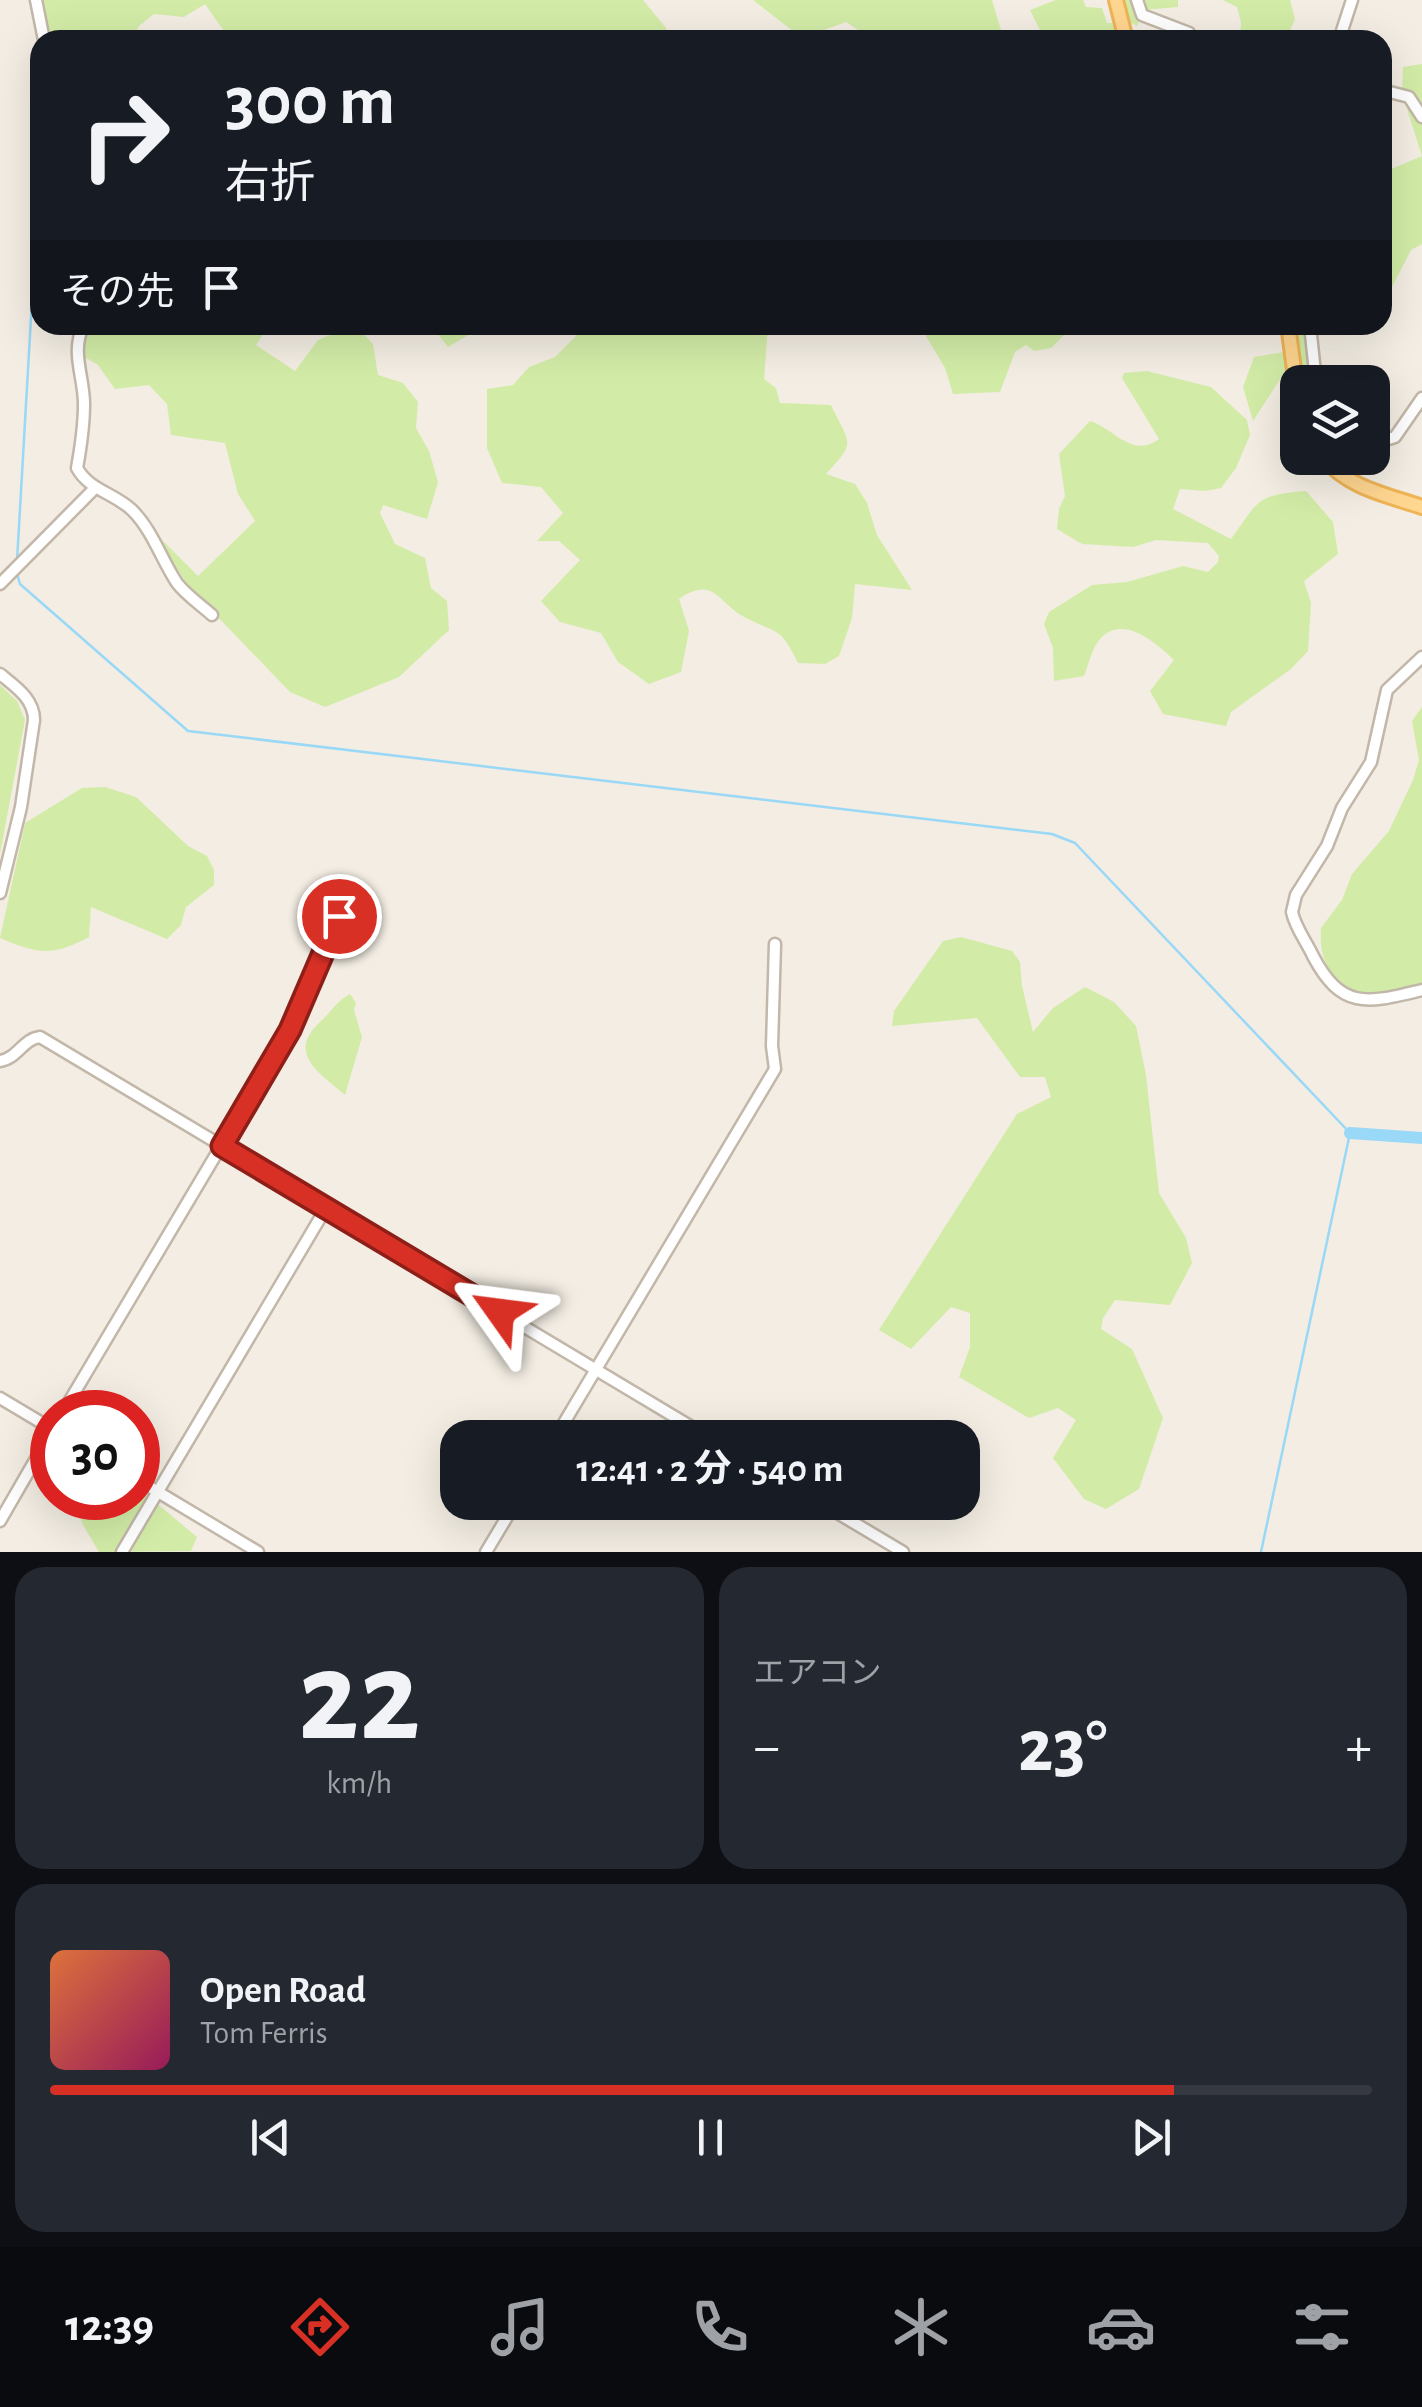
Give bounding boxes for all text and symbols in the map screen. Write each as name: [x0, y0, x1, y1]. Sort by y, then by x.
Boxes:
text: 300 m: [225, 67, 395, 137]
icon: right: [60, 70, 190, 200]
text: 右折: [225, 161, 315, 206]
icon: arrive: [194, 260, 249, 315]
text: その先: [60, 274, 174, 312]
map controls: [1280, 365, 1390, 475]
button: layers: [1280, 365, 1390, 475]
pin: [297, 874, 382, 959]
icon: arrive: [312, 889, 367, 944]
position arrow: [448, 1260, 552, 1364]
speed limit sign: 30: [30, 1390, 160, 1520]
text: 12:41 · 2 分 · 540 m: [577, 1451, 843, 1489]
text: 22: [298, 1634, 420, 1764]
text: エアコン: [754, 1657, 882, 1689]
text: 23°: [1018, 1710, 1108, 1785]
text: −: [754, 1720, 780, 1775]
text: +: [1346, 1720, 1372, 1775]
text: km/h: [326, 1767, 392, 1799]
text: Open Road: [200, 1972, 366, 2010]
text: Tom Ferris: [200, 2017, 328, 2049]
icon: previous: [243, 2110, 298, 2165]
icon: pause: [683, 2110, 738, 2165]
icon: next: [1124, 2110, 1179, 2165]
icon: directions: [285, 2292, 355, 2362]
icon: music: [485, 2292, 555, 2362]
icon: phone: [685, 2292, 755, 2362]
icon: climate: [886, 2292, 956, 2362]
icon: car: [1086, 2292, 1156, 2362]
icon: filters: [1287, 2292, 1357, 2362]
text: 12:39: [65, 2304, 154, 2349]

